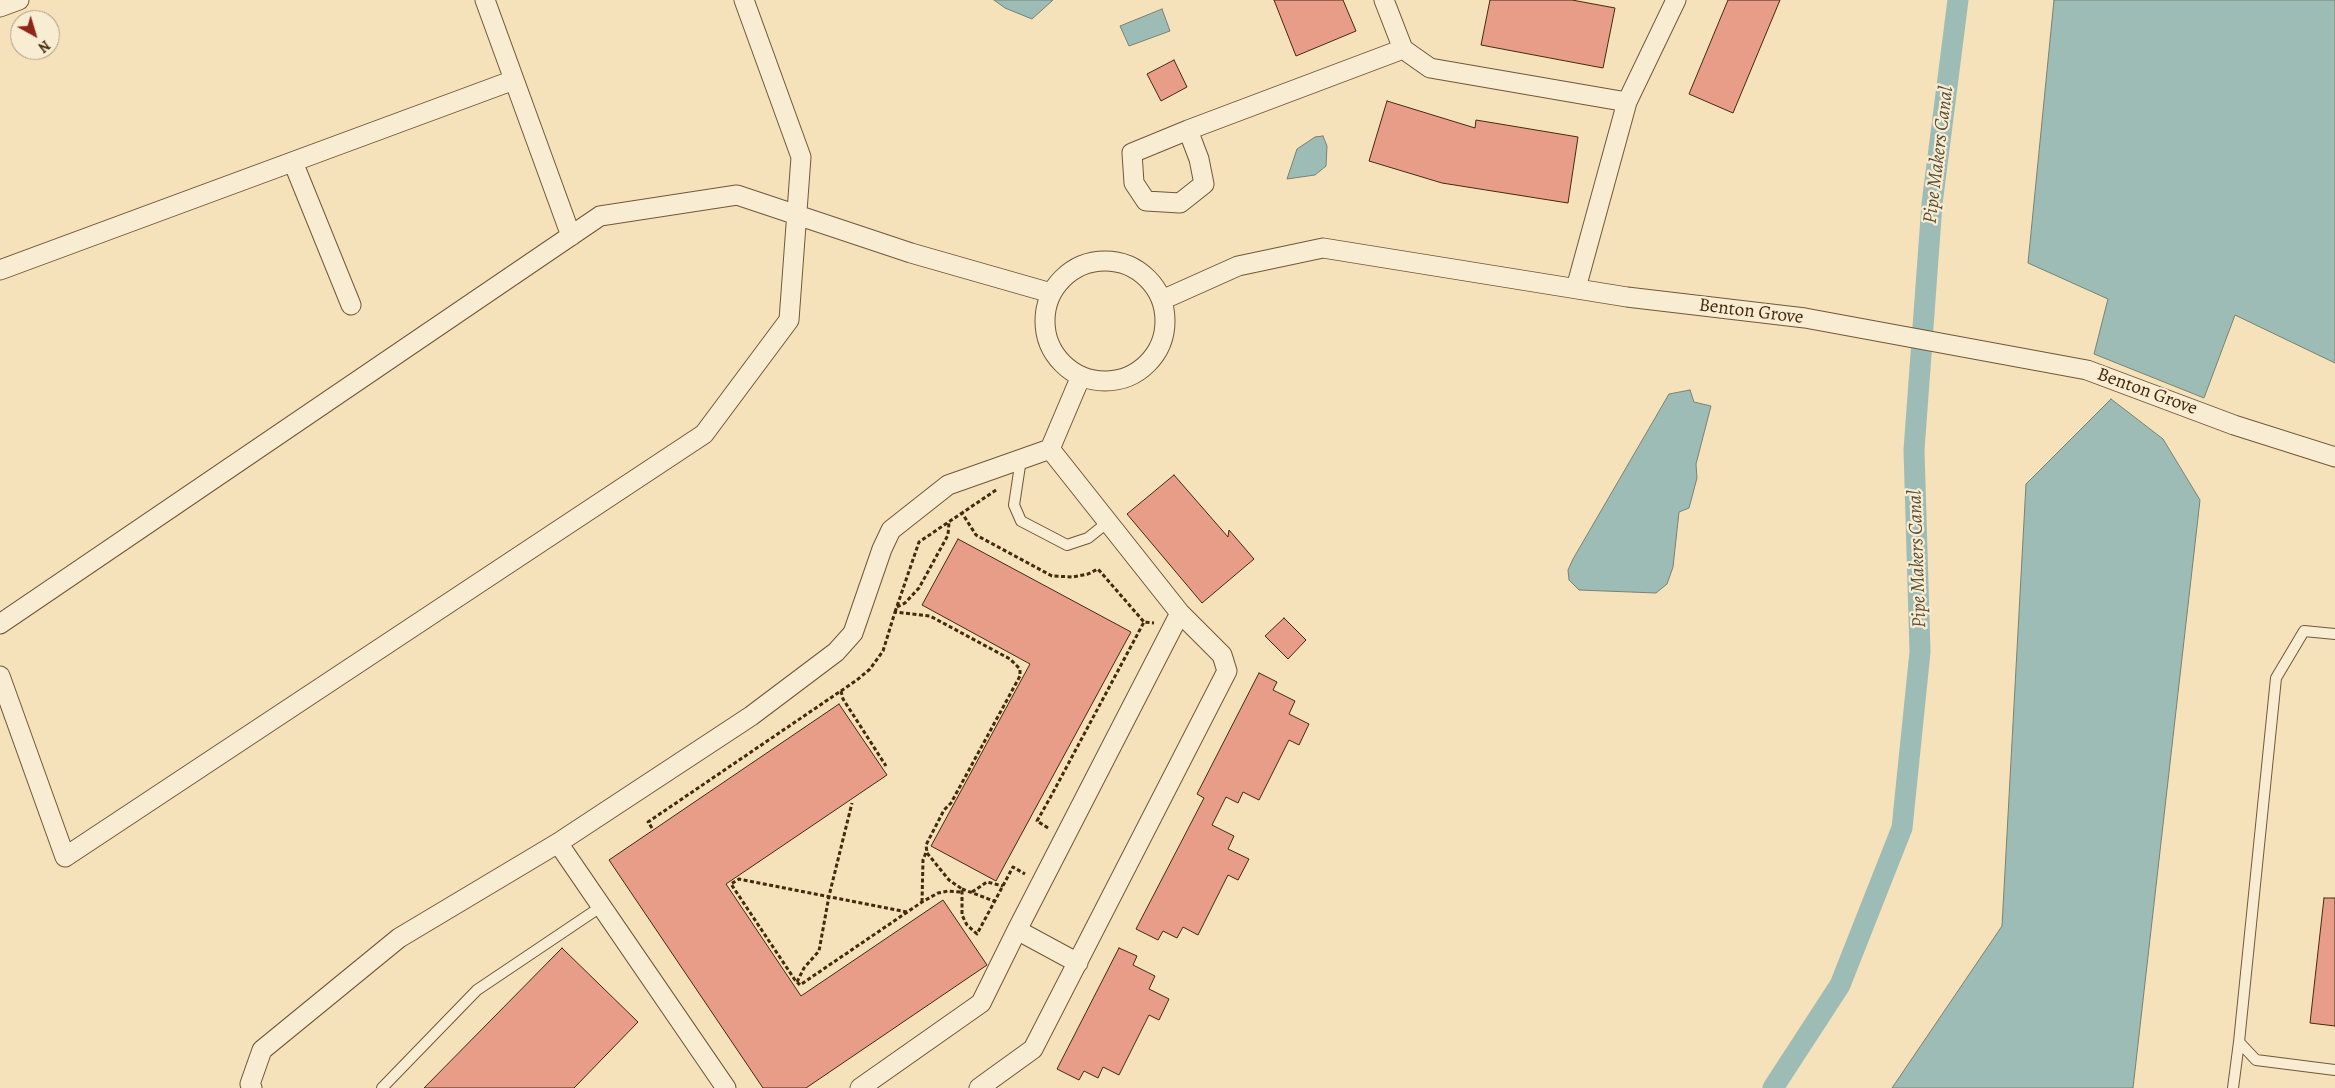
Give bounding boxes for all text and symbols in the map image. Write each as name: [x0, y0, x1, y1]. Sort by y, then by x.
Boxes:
north arrow: [10, 10, 60, 60]
text: N: [34, 36, 54, 57]
water label: Pipe Makers Canal: [1919, 85, 1959, 225]
street label: Benton Grove: [1697, 294, 1805, 330]
street label: Benton Grove: [2094, 363, 2200, 421]
water label: Pipe Makers Canal: [1904, 489, 1932, 629]

